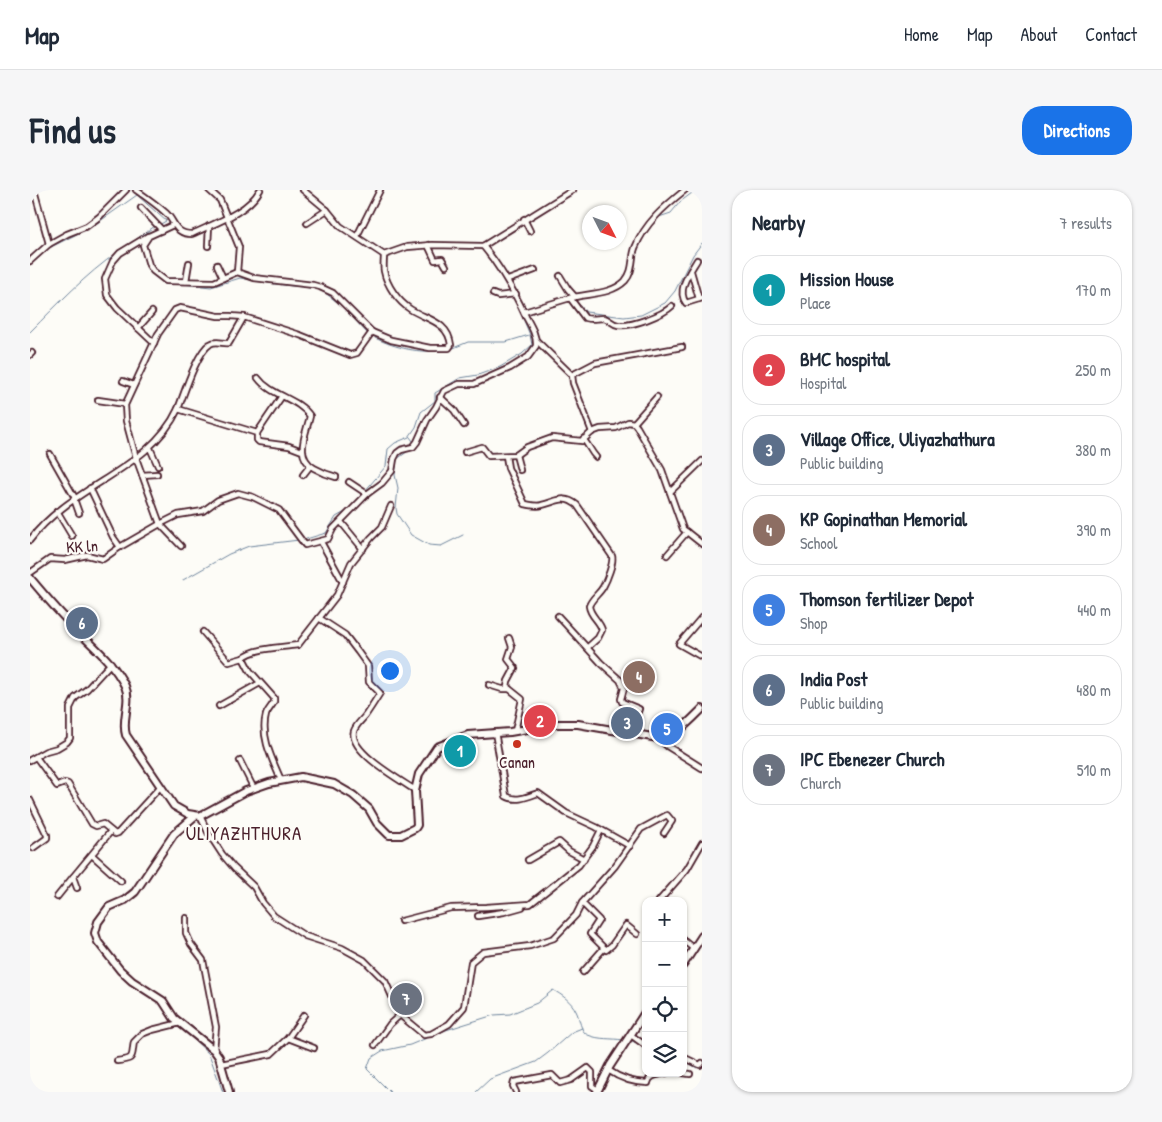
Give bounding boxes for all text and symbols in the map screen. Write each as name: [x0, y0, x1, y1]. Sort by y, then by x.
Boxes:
text: Map: [25, 19, 59, 51]
text: Home: [904, 22, 939, 47]
text: Map: [967, 22, 992, 47]
text: About: [1020, 22, 1057, 47]
text: Contact: [1085, 22, 1137, 47]
button: Directions: [1022, 106, 1132, 155]
text: Find us: [30, 107, 116, 154]
north arrow: [582, 205, 627, 250]
text: Nearby: [752, 208, 805, 237]
text: 7 results: [1059, 212, 1112, 234]
text: Mission House: [800, 266, 894, 292]
text: 1: [766, 279, 772, 301]
text: 170 m: [1076, 279, 1111, 301]
text: Place: [800, 292, 831, 314]
text: BMC hospital: [800, 346, 890, 372]
text: 2: [765, 359, 773, 381]
text: 250 m: [1075, 359, 1111, 381]
text: Hospital: [800, 372, 847, 394]
text: Village Office, Uliyazhathura: [800, 426, 995, 452]
text: 3: [765, 439, 773, 461]
text: 380 m: [1075, 439, 1111, 461]
text: Public building: [800, 452, 883, 474]
text: KP Gopinathan Memorial: [800, 506, 967, 532]
text: 4: [766, 519, 772, 541]
text: 390 m: [1076, 519, 1111, 541]
text: School: [800, 532, 837, 554]
street label: KK ln: [65, 534, 99, 558]
text: Thomson fertilizer Depot: [800, 586, 973, 612]
text: 5: [766, 599, 772, 621]
text: 440 m: [1077, 599, 1111, 621]
pin: 6: [66, 604, 98, 642]
text: Shop: [800, 612, 827, 634]
your location: [377, 658, 403, 684]
pin: 4: [623, 658, 655, 696]
text: India Post: [800, 666, 867, 692]
text: 6: [766, 679, 772, 701]
text: 480 m: [1076, 679, 1111, 701]
text: Public building: [800, 692, 883, 714]
pin: 2: [524, 702, 556, 740]
pin: 3: [611, 704, 643, 742]
pin: 5: [651, 710, 683, 748]
pin: 1: [444, 732, 476, 770]
marker: Canan: [511, 738, 523, 750]
text: IPC Ebenezer Church: [800, 746, 944, 772]
place label: Canan: [499, 751, 535, 773]
text: 7: [765, 759, 773, 781]
text: 510 m: [1077, 759, 1111, 781]
text: Church: [800, 772, 841, 794]
district label: ULIYAZHTHURA: [186, 820, 302, 846]
map controls: [642, 897, 687, 1077]
button: +: [642, 897, 687, 942]
button: −: [642, 942, 687, 987]
pin: 7: [390, 980, 422, 1018]
button: locate: [642, 987, 687, 1032]
button: layers: [642, 1032, 687, 1077]

